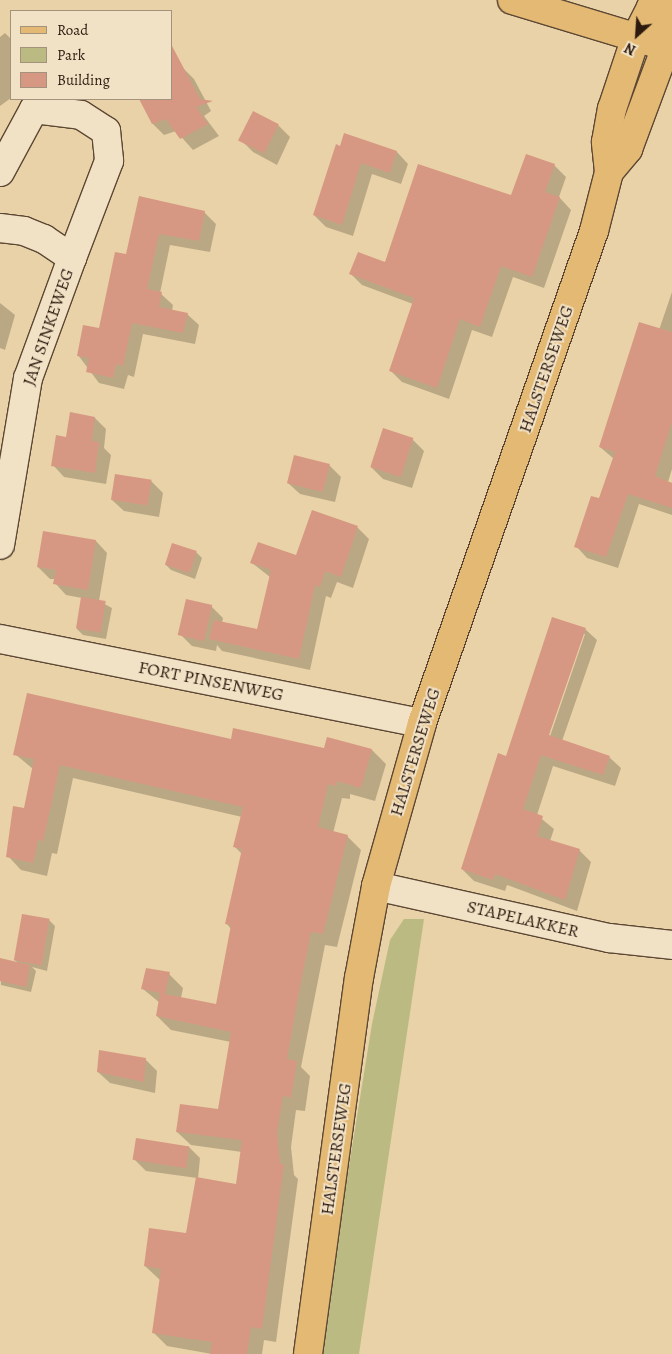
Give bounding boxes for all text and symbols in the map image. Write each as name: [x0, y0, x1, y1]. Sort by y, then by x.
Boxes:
legend: [10, 10, 172, 100]
north arrow: [612, 10, 662, 60]
text: Road: [57, 20, 88, 40]
text: N: [621, 38, 639, 60]
text: Park: [57, 45, 85, 65]
text: Building: [57, 70, 110, 90]
street label: JAN SINKEWEG: [18, 265, 78, 389]
street label: HALSTERSEWEG: [514, 302, 578, 436]
street label: FORT PINSENWEG: [137, 656, 285, 706]
street label: HALSTERSEWEG: [385, 685, 445, 819]
street label: STAPELAKKER: [465, 896, 581, 942]
street label: HALSTERSEWEG: [316, 1082, 356, 1216]

